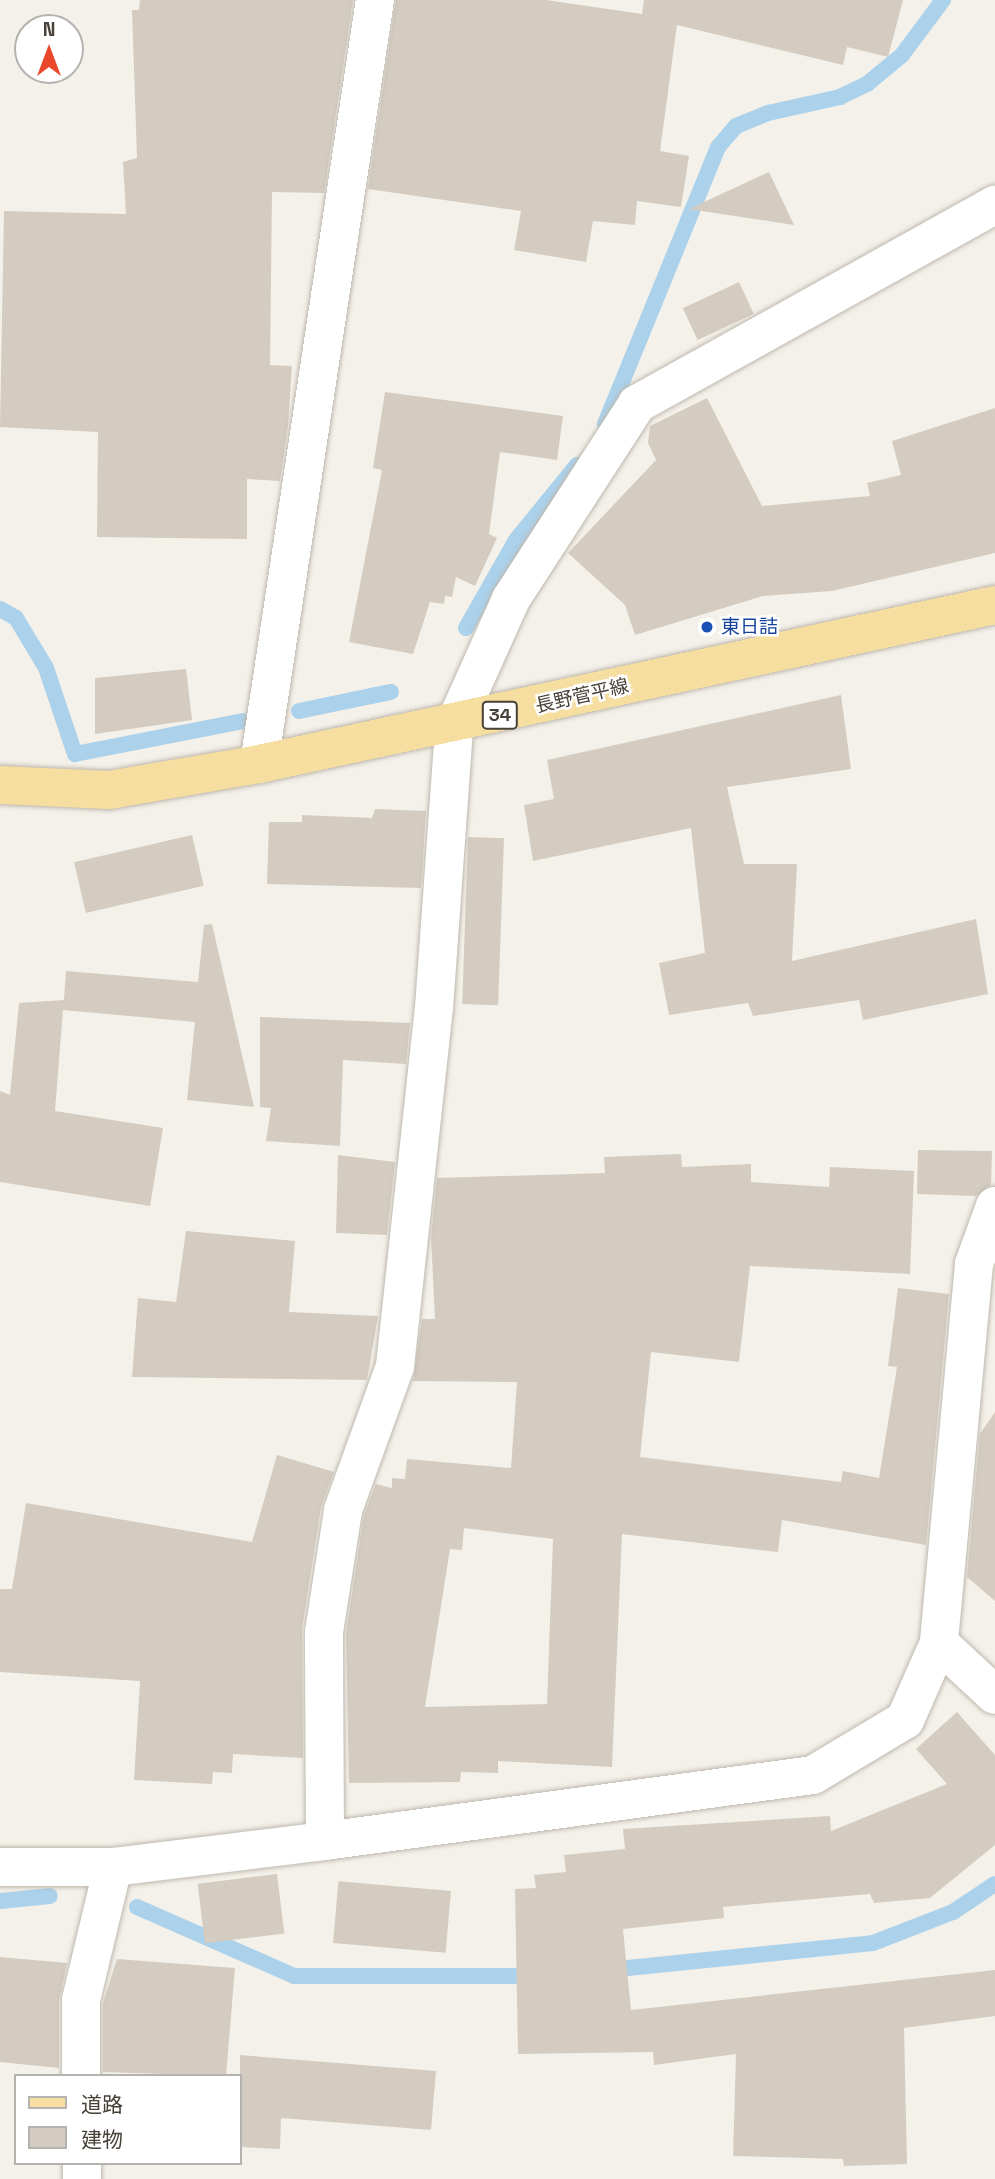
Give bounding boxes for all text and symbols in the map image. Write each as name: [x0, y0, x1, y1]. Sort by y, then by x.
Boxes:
north arrow: [14, 14, 84, 84]
text: N: [43, 17, 55, 42]
place label: 東日詰: [721, 616, 778, 638]
marker: 東日詰: [699, 619, 715, 635]
street label: 長野菅平線: [533, 674, 631, 718]
road number: 34: [481, 700, 519, 730]
legend: [14, 2074, 242, 2165]
text: 道路: [81, 2091, 123, 2118]
text: 建物: [81, 2126, 123, 2153]

